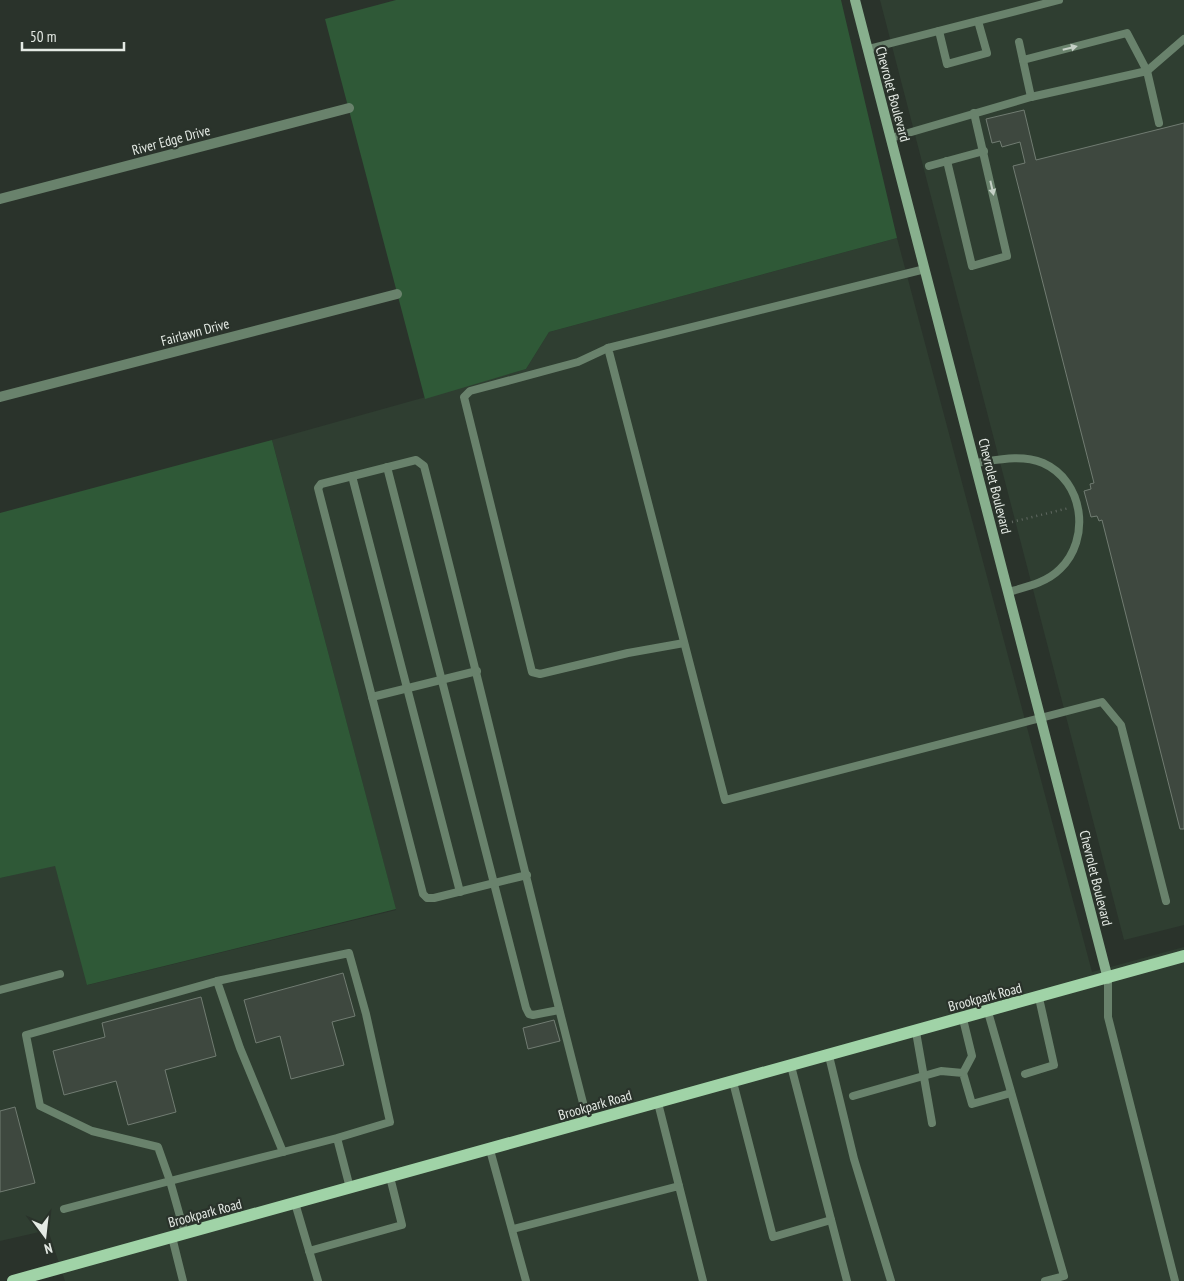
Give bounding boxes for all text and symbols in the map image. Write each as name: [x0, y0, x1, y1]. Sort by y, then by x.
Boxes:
scale bar: [22, 20, 125, 52]
text: 50 m: [30, 27, 56, 46]
street label: Chevrolet Boulevard: [872, 44, 914, 144]
one-way arrow: [1063, 44, 1078, 52]
street label: River Edge Drive: [130, 121, 212, 159]
one-way arrow: [988, 180, 996, 195]
street label: Fairlawn Drive: [159, 314, 231, 350]
street label: Chevrolet Boulevard: [974, 436, 1016, 536]
street label: Chevrolet Boulevard: [1075, 828, 1117, 928]
street label: Brookpark Road: [946, 979, 1024, 1015]
street label: Brookpark Road: [556, 1086, 634, 1124]
street label: Brookpark Road: [166, 1195, 244, 1231]
north arrow: [20, 1211, 70, 1261]
text: N: [42, 1239, 54, 1258]

